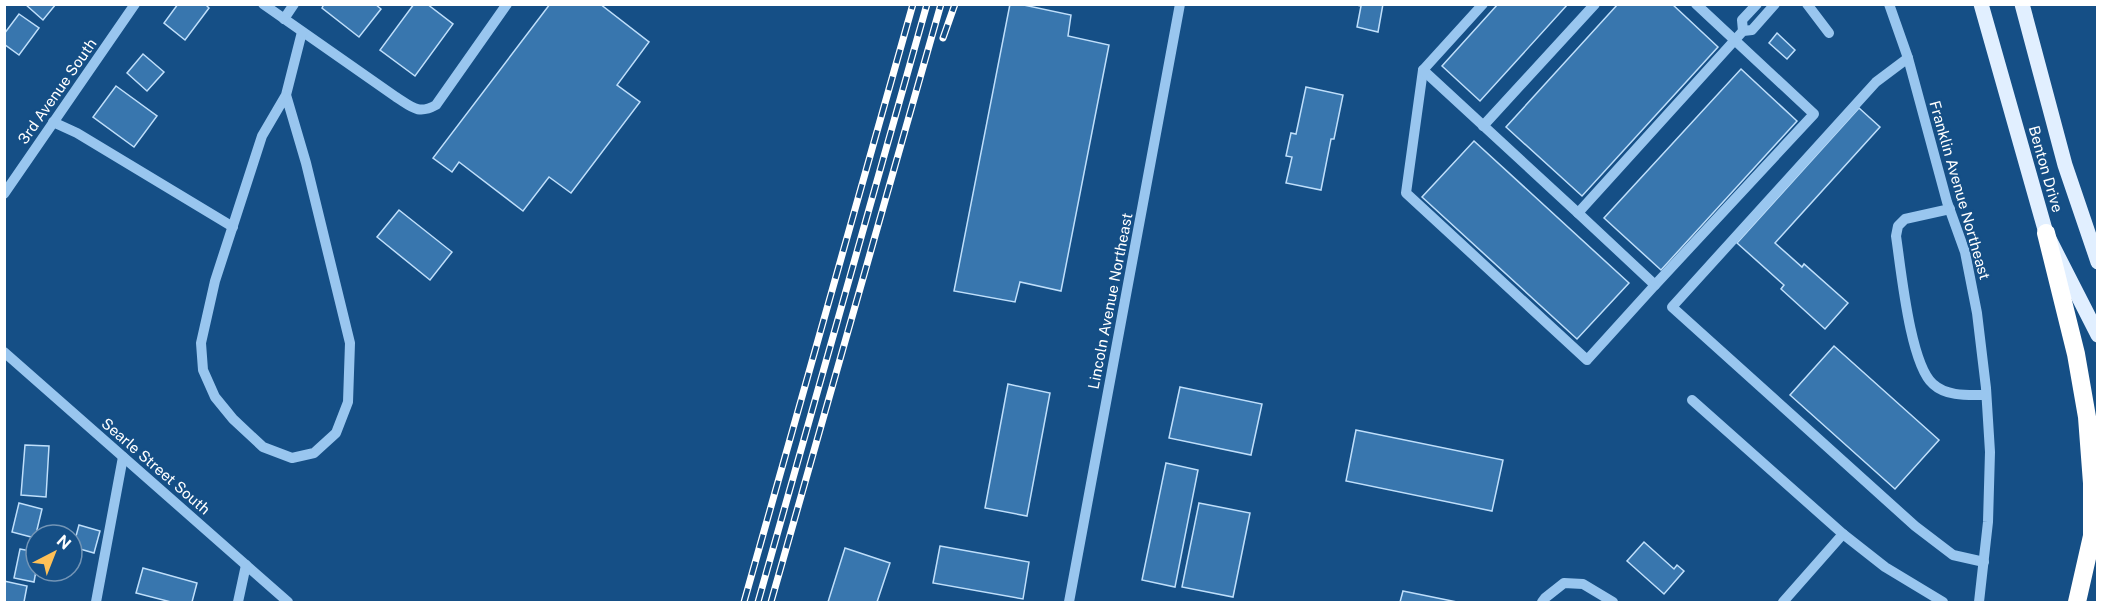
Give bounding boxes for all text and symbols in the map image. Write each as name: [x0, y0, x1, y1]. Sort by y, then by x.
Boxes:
street label: 3rd Avenue South: [14, 35, 100, 147]
street label: Franklin Avenue Northeast: [1926, 99, 1994, 282]
street label: Benton Drive: [2026, 124, 2066, 214]
street label: Lincoln Avenue Northeast: [1085, 211, 1135, 391]
street label: Searle Street South: [98, 414, 214, 518]
north arrow: [24, 523, 84, 583]
text: N: [53, 531, 75, 553]

